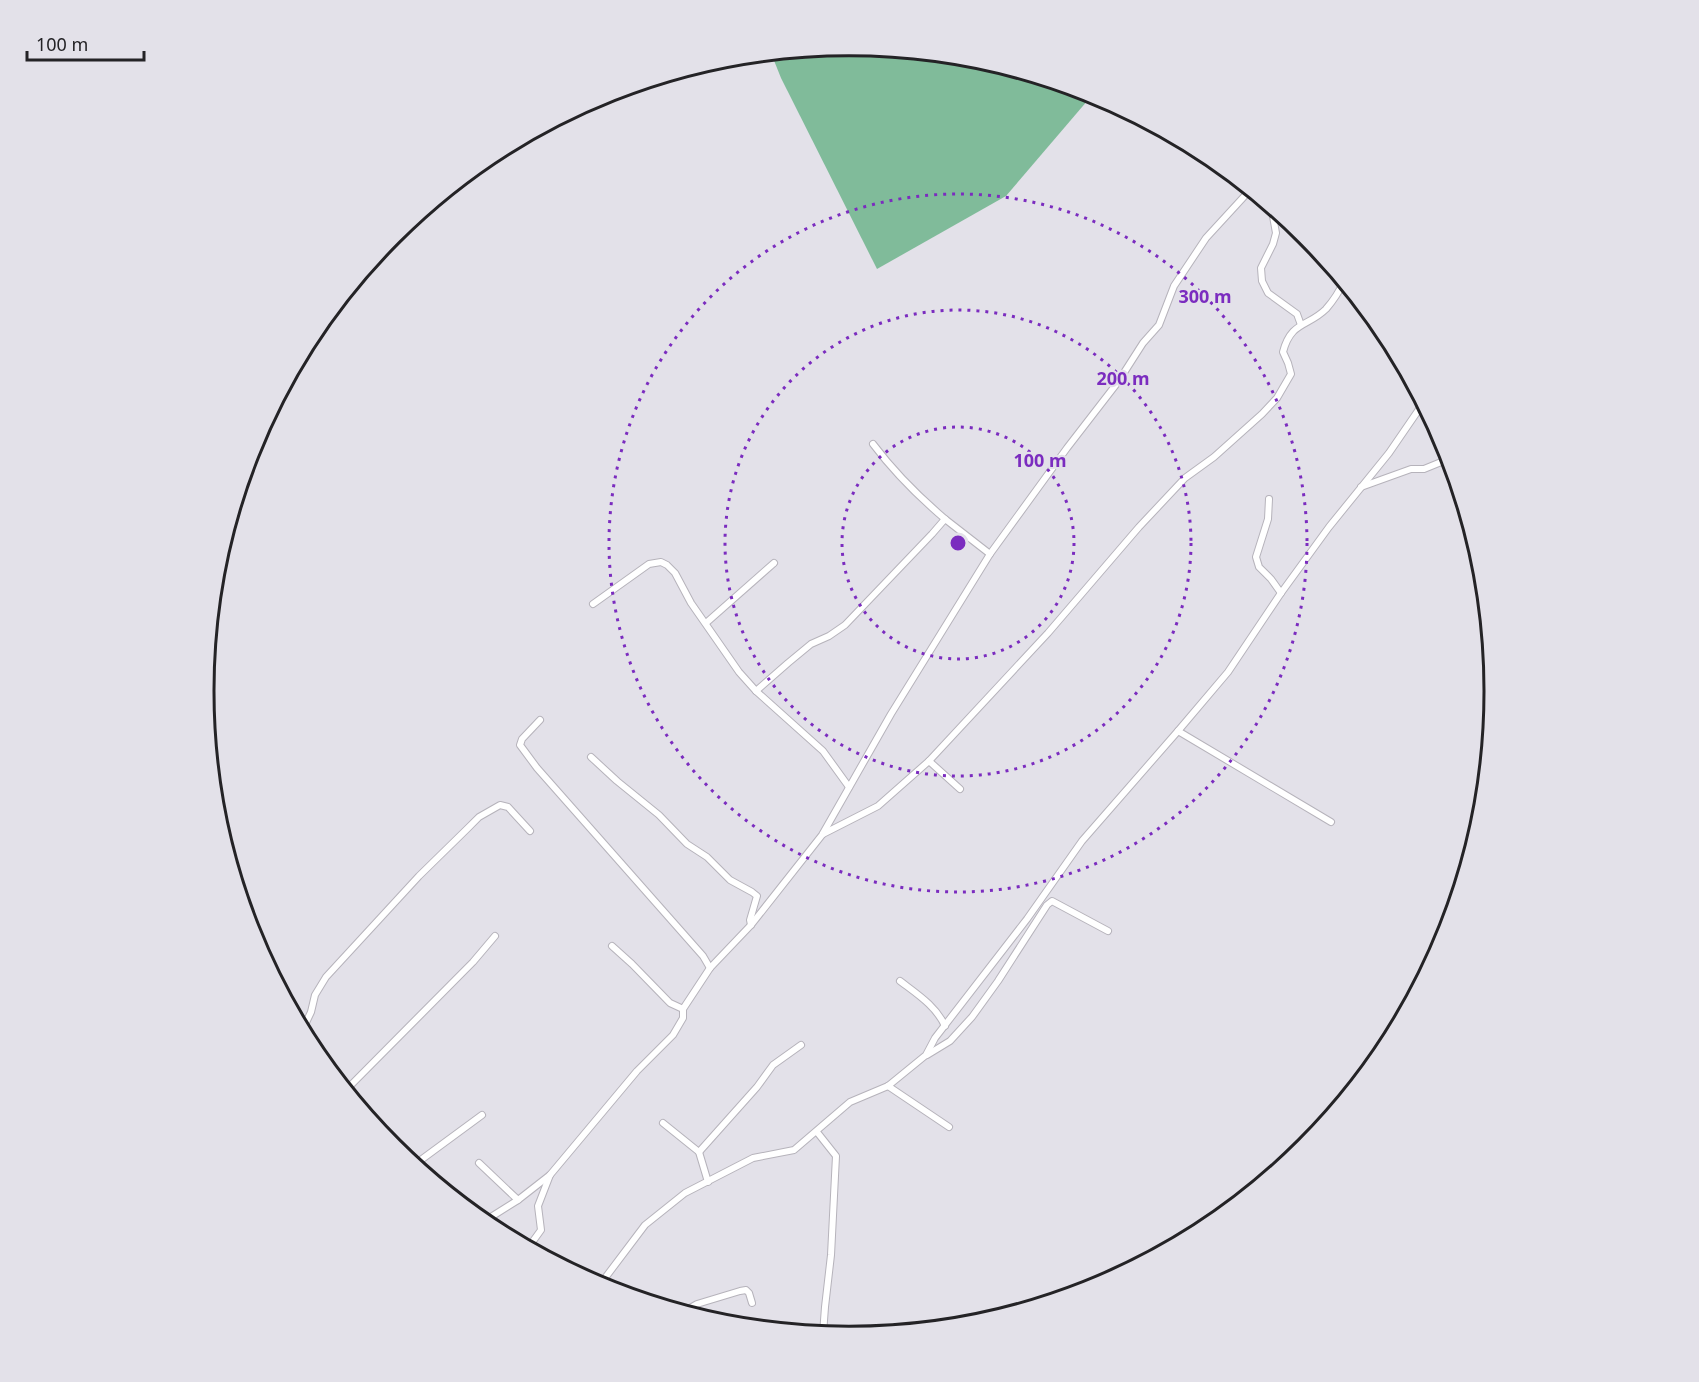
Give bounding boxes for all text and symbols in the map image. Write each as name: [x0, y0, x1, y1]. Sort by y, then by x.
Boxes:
scale bar: [27, 24, 144, 62]
text: 100 m: [36, 32, 88, 56]
text: 300 m: [1178, 284, 1232, 308]
text: 200 m: [1096, 366, 1150, 390]
text: 100 m: [1013, 448, 1067, 472]
centre of rings: [948, 533, 968, 553]

